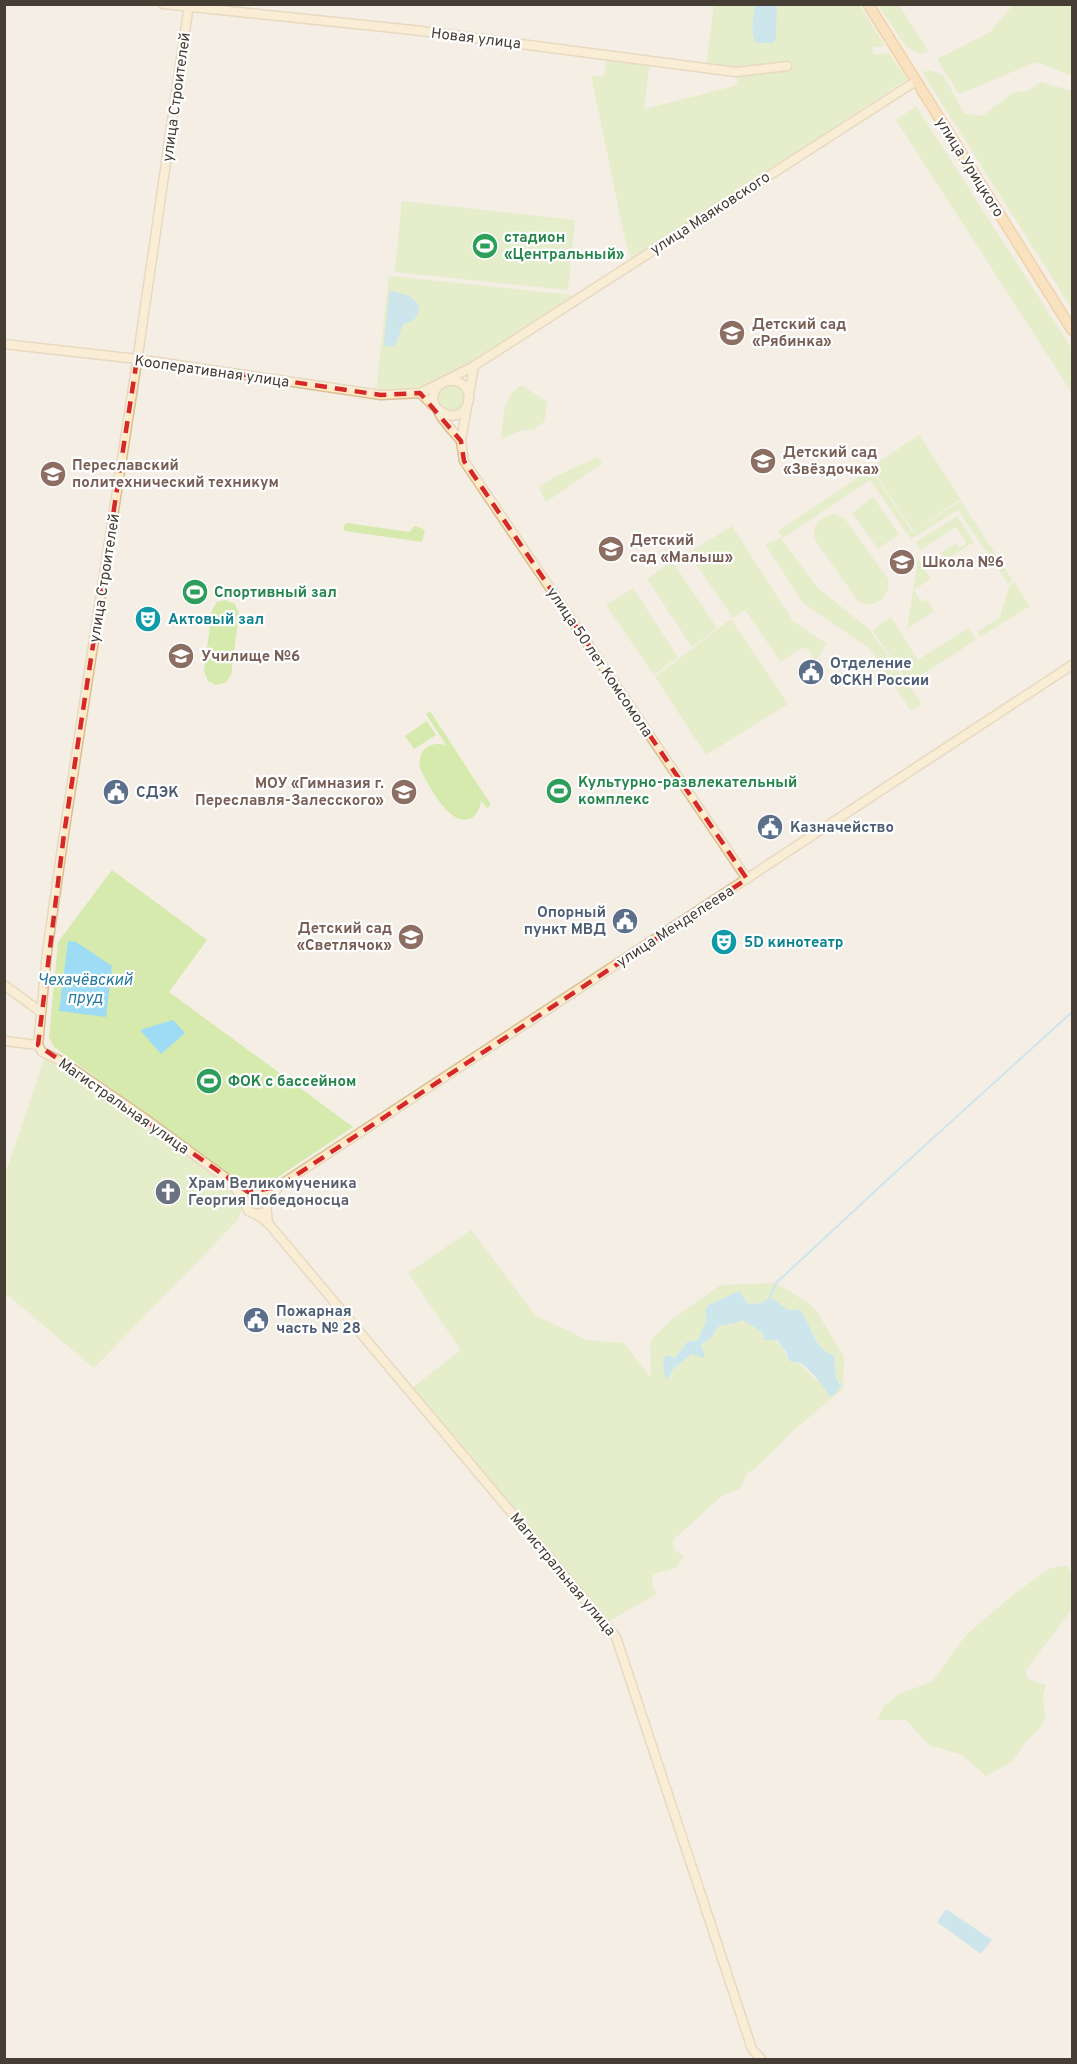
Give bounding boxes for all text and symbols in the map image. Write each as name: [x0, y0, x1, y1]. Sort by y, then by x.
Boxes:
street label: Новая улица: [430, 25, 522, 54]
street label: улица Строителей: [159, 31, 196, 163]
street label: улица Урицкого: [930, 114, 1007, 221]
street label: улица Маяковского: [647, 168, 774, 260]
place label: стадион «Центральный»: [504, 229, 624, 265]
sports icon: стадион «Центральный»: [470, 231, 500, 261]
place label: Детский сад «Рябинка»: [752, 316, 846, 352]
school or university icon: Детский сад «Рябинка»: [717, 318, 747, 348]
street label: Кооперативная улица: [133, 352, 290, 393]
place label: Детский сад «Звёздочка»: [783, 444, 879, 480]
school or university icon: Детский сад «Звёздочка»: [748, 446, 778, 476]
place label: Переславский политехнический техникум: [72, 457, 279, 493]
school or university icon: Переславский политехнический техникум: [38, 459, 68, 489]
street label: улица Строителей: [86, 512, 125, 644]
place label: Детский сад «Малыш»: [630, 532, 733, 568]
school or university icon: Детский сад «Малыш»: [596, 534, 626, 564]
school or university icon: Школа №6: [887, 547, 917, 577]
place label: Школа №6: [922, 554, 1004, 573]
sports icon: Спортивный зал: [180, 577, 210, 607]
place label: Спортивный зал: [214, 584, 337, 603]
street label: улица 50 лет Комсомола: [541, 584, 656, 741]
theatre icon: Актовый зал: [133, 604, 163, 634]
place label: Актовый зал: [168, 611, 264, 630]
school or university icon: Училище №6: [166, 641, 196, 671]
place label: Училище №6: [201, 648, 300, 667]
place label: Отделение ФСКН России: [830, 655, 929, 691]
public building icon: Отделение ФСКН России: [796, 657, 826, 687]
place label: Культурно-развлекательный комплекс: [578, 774, 797, 810]
place label: МОУ «Гимназия г. Переславля-Залесского»: [195, 775, 384, 811]
sports icon: Культурно-развлекательный комплекс: [544, 776, 574, 806]
public building icon: СДЭК: [101, 777, 131, 807]
school or university icon: МОУ «Гимназия г. Переславля-Залесского»: [389, 777, 419, 807]
place label: СДЭК: [136, 784, 179, 803]
public building icon: Казначейство: [755, 812, 785, 842]
place label: Казначейство: [790, 819, 894, 838]
street label: улица Менделеева: [614, 882, 738, 972]
place label: Опорный пункт МВД: [524, 904, 606, 940]
public building icon: Опорный пункт МВД: [610, 906, 640, 936]
place label: Детский сад «Светлячок»: [296, 920, 392, 956]
school or university icon: Детский сад «Светлячок»: [396, 922, 426, 952]
theatre icon: 5D кинотеатр: [709, 927, 739, 957]
place label: 5D кинотеатр: [744, 934, 844, 953]
water label: Чехачёвский пруд: [37, 971, 133, 1009]
street label: Магистральная улица: [54, 1055, 192, 1160]
sports icon: ФОК с бассейном: [194, 1066, 224, 1096]
place label: ФОК с бассейном: [228, 1073, 356, 1092]
place label: Храм Великомученика Георгия Победоносца: [188, 1175, 357, 1211]
church icon: Храм Великомученика Георгия Победоносца: [153, 1177, 183, 1207]
place label: Пожарная часть № 28: [276, 1303, 361, 1339]
public building icon: Пожарная часть № 28: [241, 1305, 271, 1335]
street label: Магистральная улица: [505, 1509, 619, 1641]

